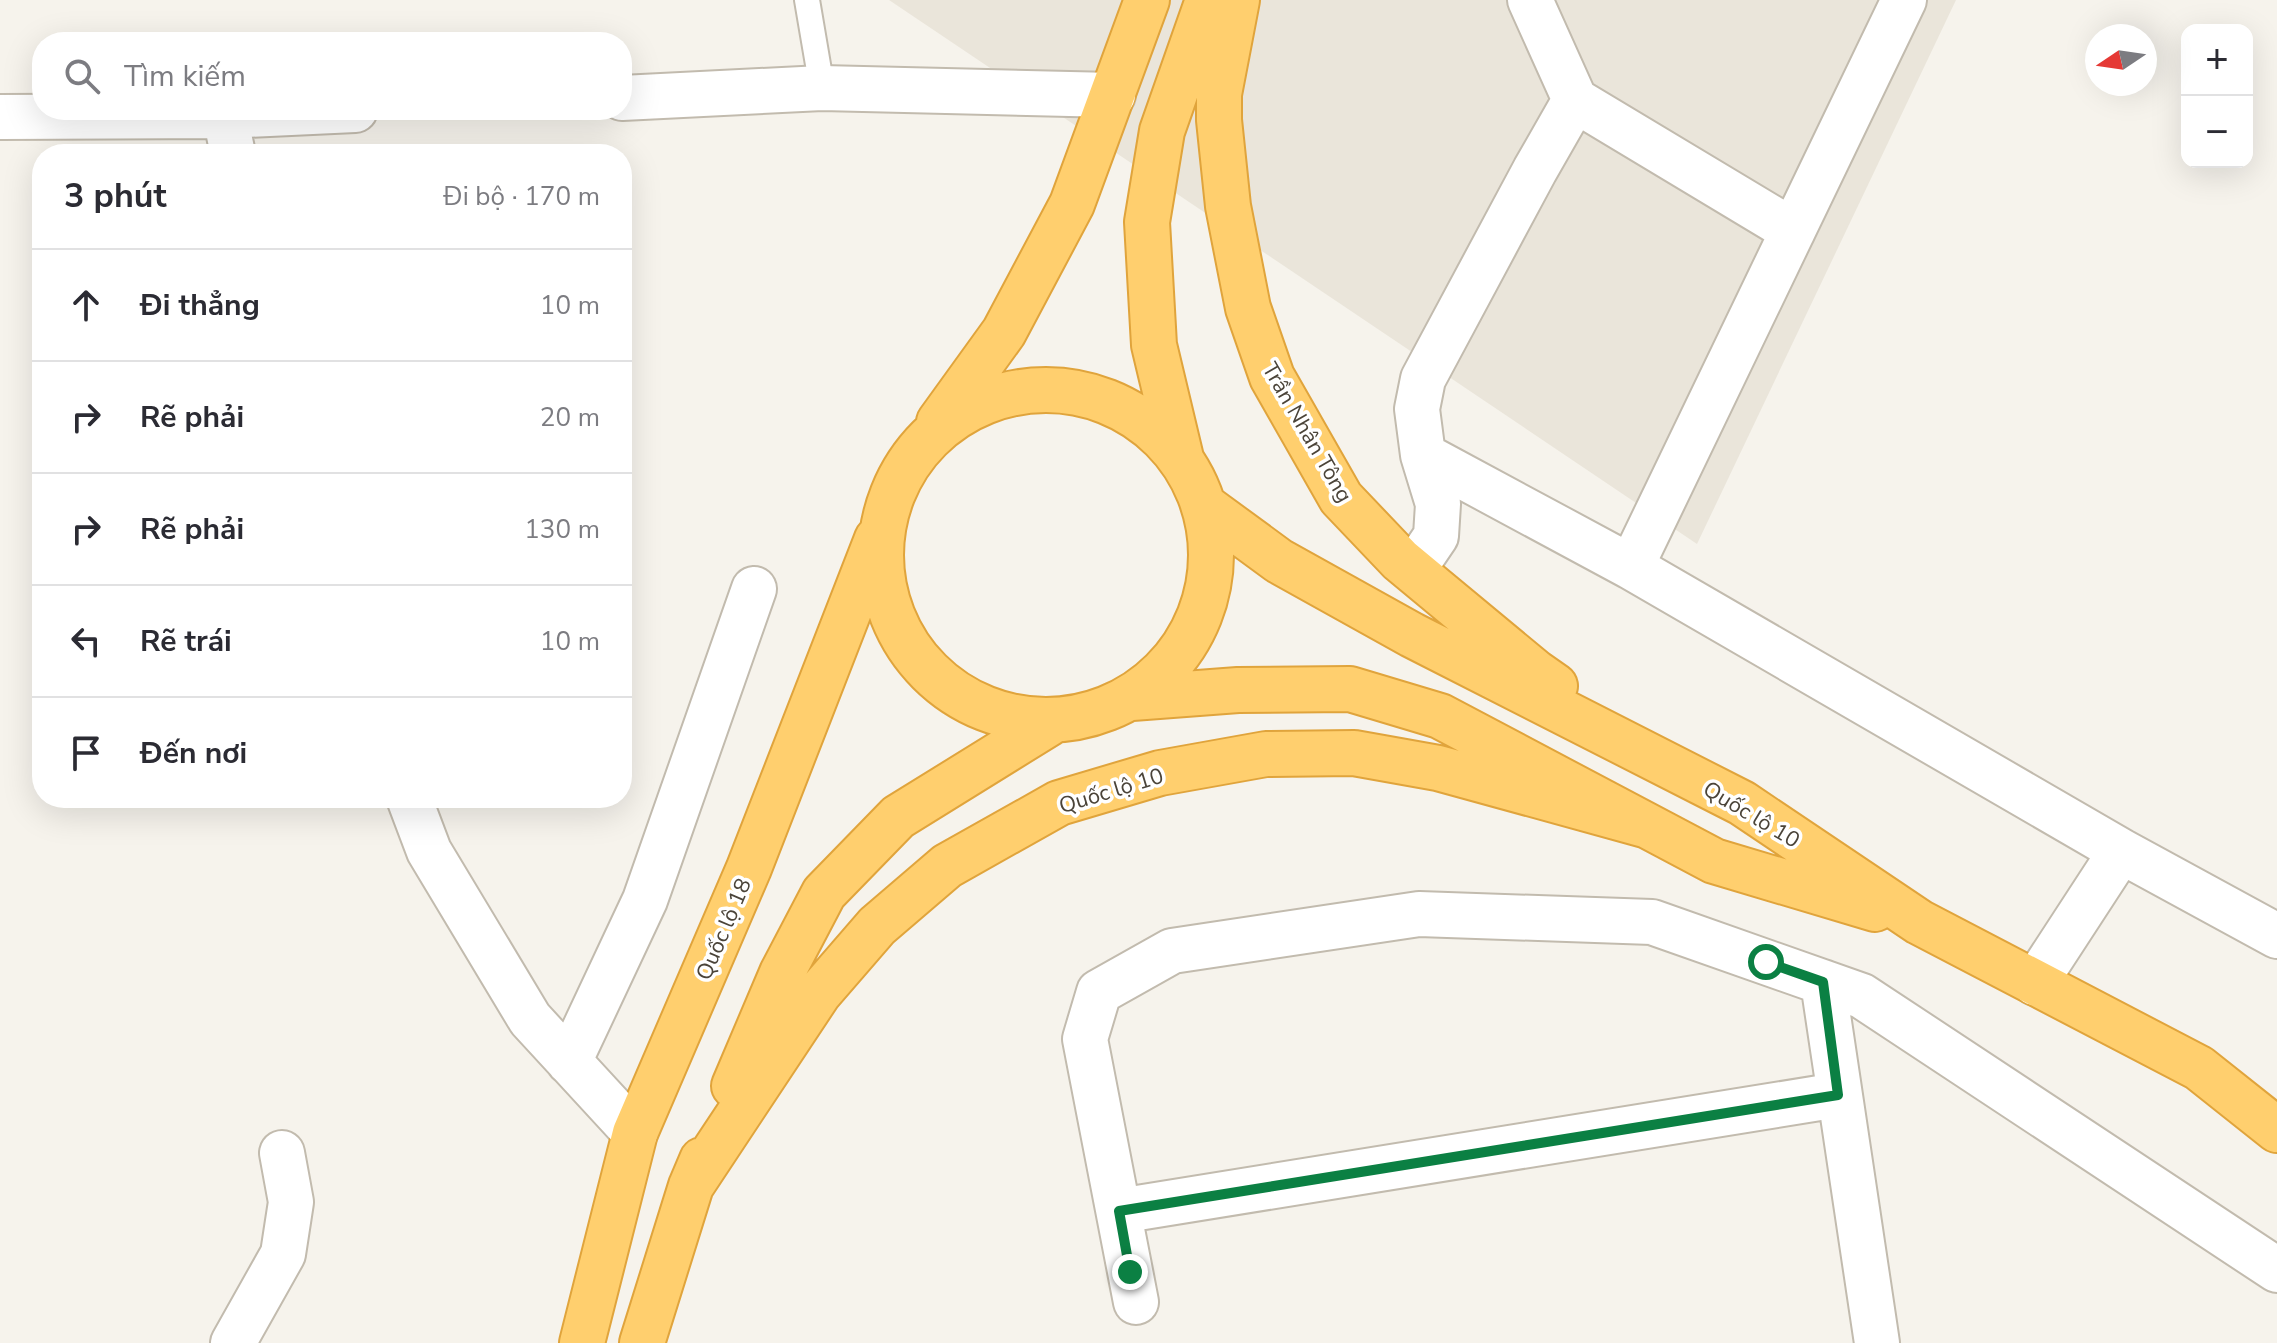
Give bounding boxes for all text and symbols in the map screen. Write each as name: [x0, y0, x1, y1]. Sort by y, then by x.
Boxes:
north arrow: [2085, 24, 2157, 96]
map controls: [2181, 24, 2253, 168]
button: +: [2181, 24, 2253, 96]
search box: [32, 32, 632, 120]
icon: search: [60, 54, 104, 98]
text: Tìm kiếm: [124, 56, 246, 97]
button: −: [2181, 96, 2253, 168]
text: 3 phút: [64, 173, 167, 219]
text: Đi bộ · 170 m: [443, 179, 600, 214]
icon: ahead: [64, 283, 108, 327]
text: Đi thẳng: [140, 285, 260, 326]
text: 10 m: [540, 288, 600, 323]
street label: Trần Nhân Tông: [1255, 357, 1359, 508]
icon: right: [64, 395, 108, 439]
text: Rẽ phải: [140, 397, 244, 438]
text: 20 m: [540, 400, 600, 435]
icon: right: [64, 507, 108, 551]
text: Rẽ phải: [140, 509, 244, 550]
text: 130 m: [524, 512, 600, 547]
icon: left: [64, 619, 108, 663]
text: Rẽ trái: [140, 621, 232, 662]
text: 10 m: [540, 624, 600, 659]
icon: arrive: [64, 731, 108, 775]
text: Đến nơi: [140, 733, 247, 774]
street label: Quốc lộ 10: [1055, 761, 1167, 821]
street label: Quốc lộ 10: [1697, 774, 1805, 856]
street label: Quốc lộ 18: [689, 874, 759, 985]
route start: [1748, 944, 1784, 980]
route end: [1112, 1254, 1148, 1290]

